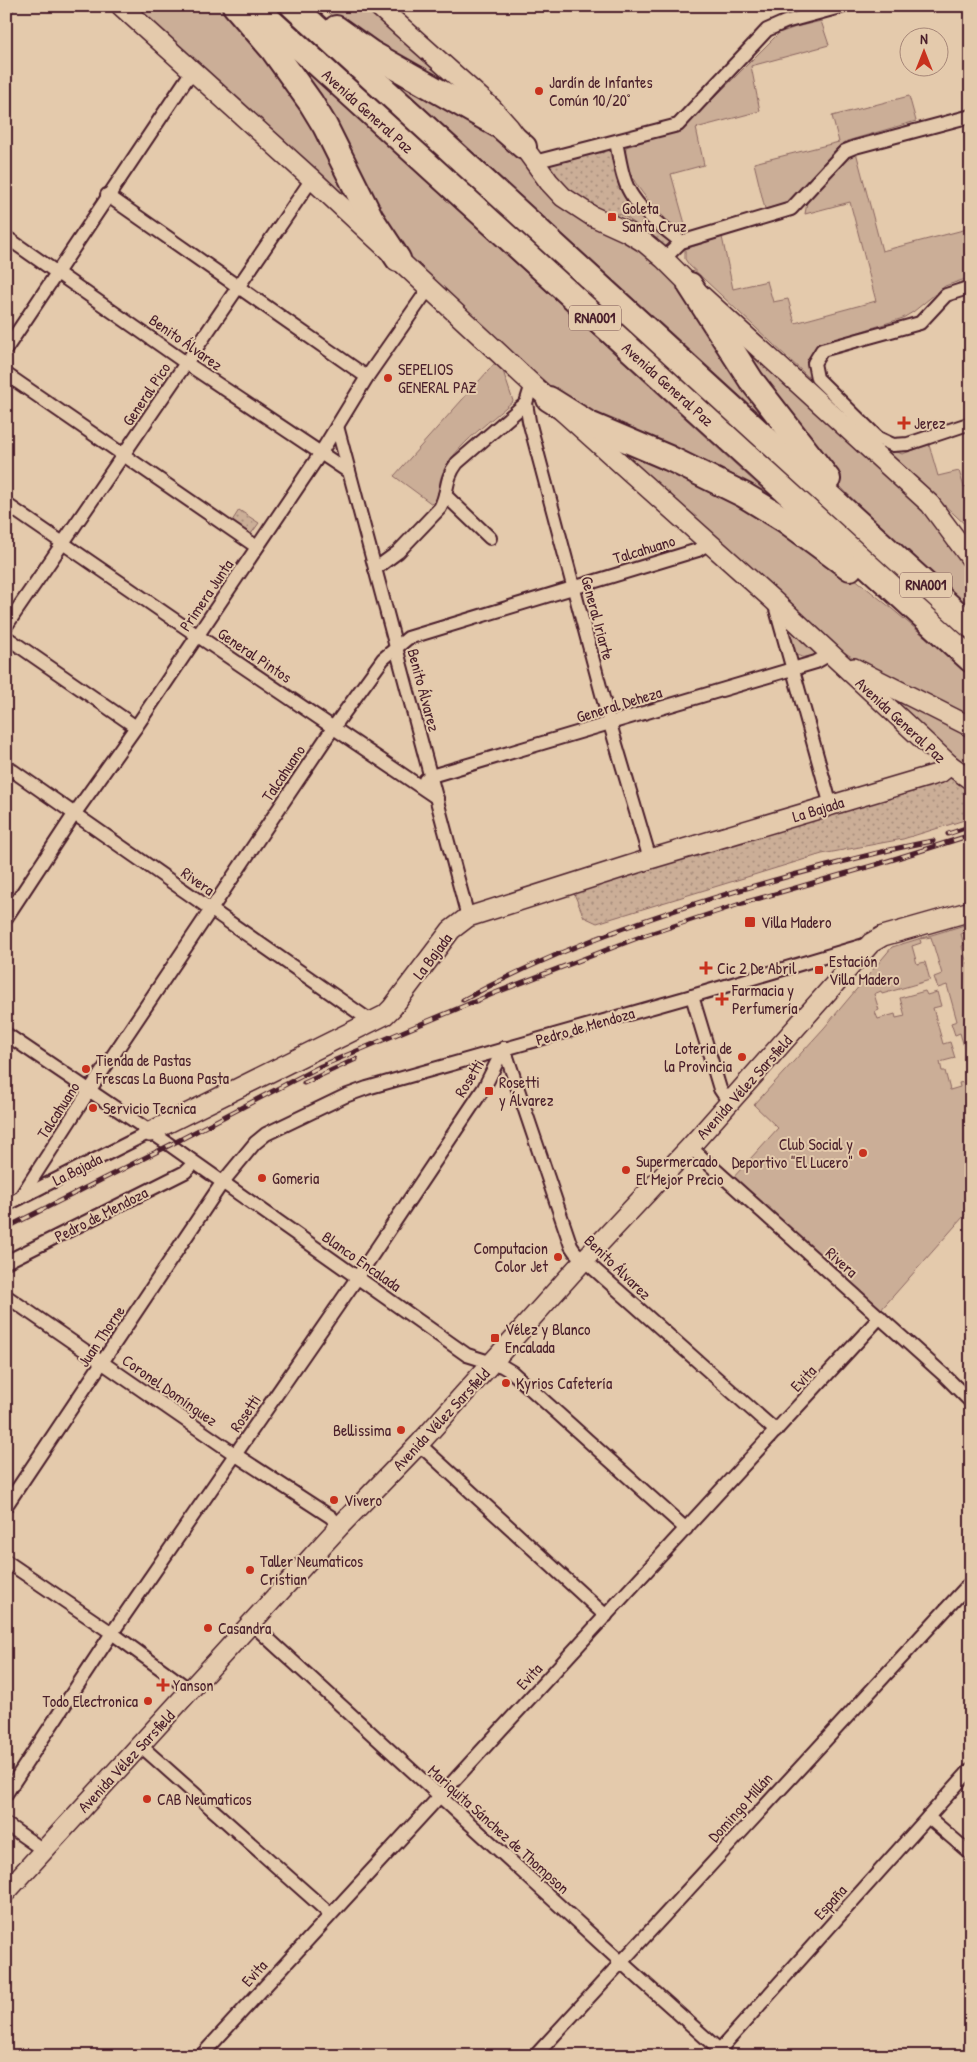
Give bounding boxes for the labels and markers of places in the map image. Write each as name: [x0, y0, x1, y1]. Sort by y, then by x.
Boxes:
place label: Jardín de Infantes Común 10/20°: [549, 71, 653, 111]
marker: Jardín de Infantes Común 10/20°: [533, 85, 545, 97]
place label: Goleta Santa Cruz: [622, 197, 687, 237]
marker: Goleta Santa Cruz: [606, 211, 618, 223]
place label: SEPELIOS GENERAL PAZ: [398, 358, 477, 398]
marker: SEPELIOS GENERAL PAZ: [382, 372, 394, 384]
place label: Jerez: [914, 412, 946, 434]
marker: Jerez: [898, 417, 910, 429]
place label: Villa Madero: [761, 911, 832, 933]
marker: Villa Madero: [743, 915, 757, 929]
place label: Estación Villa Madero: [829, 950, 900, 990]
place label: Cic 2 De Abril: [717, 957, 797, 979]
marker: Cic 2 De Abril: [699, 961, 713, 975]
marker: Estación Villa Madero: [813, 964, 825, 976]
place label: Farmacia y Perfumería: [731, 979, 798, 1019]
marker: Farmacia y Perfumería: [716, 993, 728, 1005]
place label: Loteria de la Provincia: [664, 1037, 733, 1077]
place label: Tienda de Pastas Frescas La Buona Pasta: [95, 1049, 229, 1089]
marker: Loteria de la Provincia: [736, 1051, 748, 1063]
marker: Tienda de Pastas Frescas La Buona Pasta: [80, 1063, 92, 1075]
place label: Rosetti y Álvarez: [499, 1071, 554, 1111]
marker: Rosetti y Álvarez: [483, 1085, 495, 1097]
place label: Servicio Tecnica: [103, 1097, 196, 1119]
marker: Servicio Tecnica: [87, 1102, 99, 1114]
place label: Club Social y Deportivo "El Lucero": [732, 1133, 853, 1173]
marker: Club Social y Deportivo "El Lucero": [857, 1147, 869, 1159]
place label: Supermercado El Mejor Precio: [636, 1150, 724, 1190]
marker: Supermercado El Mejor Precio: [620, 1164, 632, 1176]
place label: Gomeria: [272, 1167, 319, 1189]
marker: Gomeria: [256, 1172, 268, 1184]
place label: Computacion Color Jet: [473, 1237, 548, 1277]
marker: Computacion Color Jet: [552, 1251, 564, 1263]
place label: Vélez y Blanco Encalada: [505, 1318, 591, 1358]
marker: Vélez y Blanco Encalada: [489, 1332, 501, 1344]
place label: Kyrios Cafetería: [516, 1372, 612, 1394]
marker: Kyrios Cafetería: [500, 1377, 512, 1389]
place label: Bellissima: [333, 1419, 391, 1441]
marker: Bellissima: [395, 1424, 407, 1436]
place label: Vivero: [344, 1489, 383, 1511]
marker: Vivero: [328, 1494, 340, 1506]
place label: Taller Neumaticos Cristian: [260, 1550, 363, 1590]
marker: Taller Neumaticos Cristian: [244, 1564, 256, 1576]
place label: Casandra: [218, 1617, 271, 1639]
marker: Casandra: [202, 1622, 214, 1634]
place label: Yanson: [173, 1674, 213, 1696]
marker: Yanson: [157, 1679, 169, 1691]
place label: Todo Electronica: [42, 1690, 138, 1712]
marker: Todo Electronica: [142, 1695, 154, 1707]
place label: CAB Neumaticos: [157, 1788, 252, 1810]
marker: CAB Neumaticos: [141, 1793, 153, 1805]

